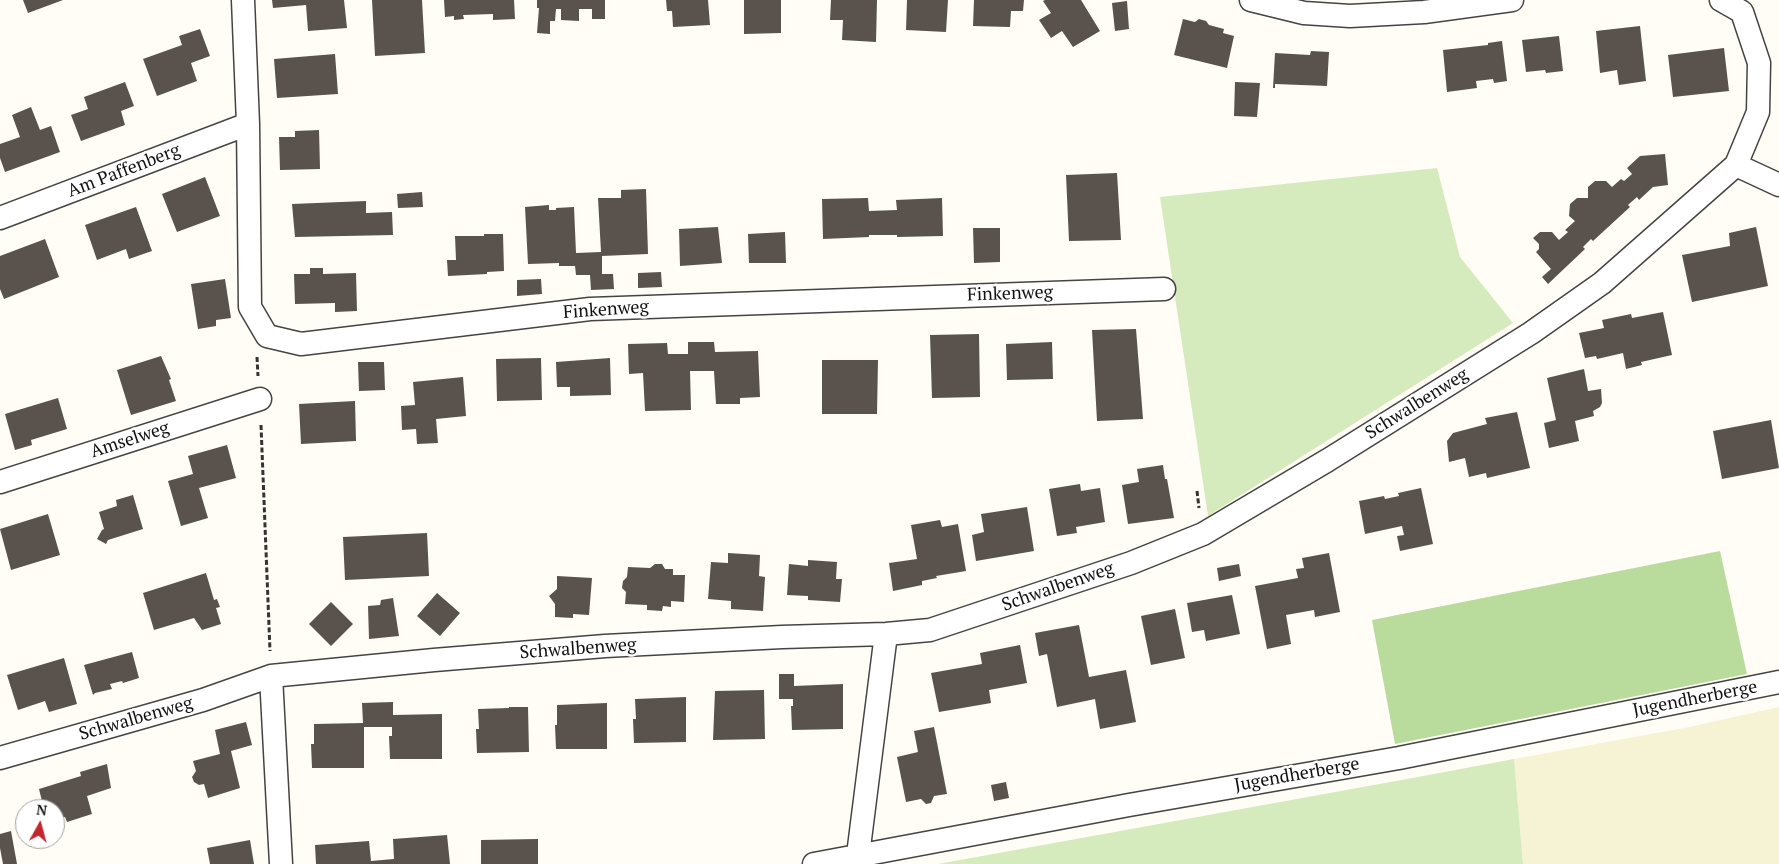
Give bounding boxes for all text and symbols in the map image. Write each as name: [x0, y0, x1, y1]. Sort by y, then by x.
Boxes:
street label: Am Paffenberg: [65, 140, 183, 202]
street label: Finkenweg: [967, 282, 1053, 306]
street label: Finkenweg: [562, 296, 650, 324]
street label: Schwalbenweg: [1362, 364, 1472, 444]
street label: Amselweg: [88, 417, 172, 463]
street label: Schwalbenweg: [999, 558, 1117, 616]
street label: Schwalbenweg: [519, 634, 637, 664]
street label: Jugendherberge: [1631, 676, 1759, 722]
street label: Schwalbenweg: [77, 692, 195, 746]
street label: Jugendherberge: [1233, 753, 1361, 797]
north arrow: [15, 799, 65, 849]
text: N: [35, 800, 48, 820]

